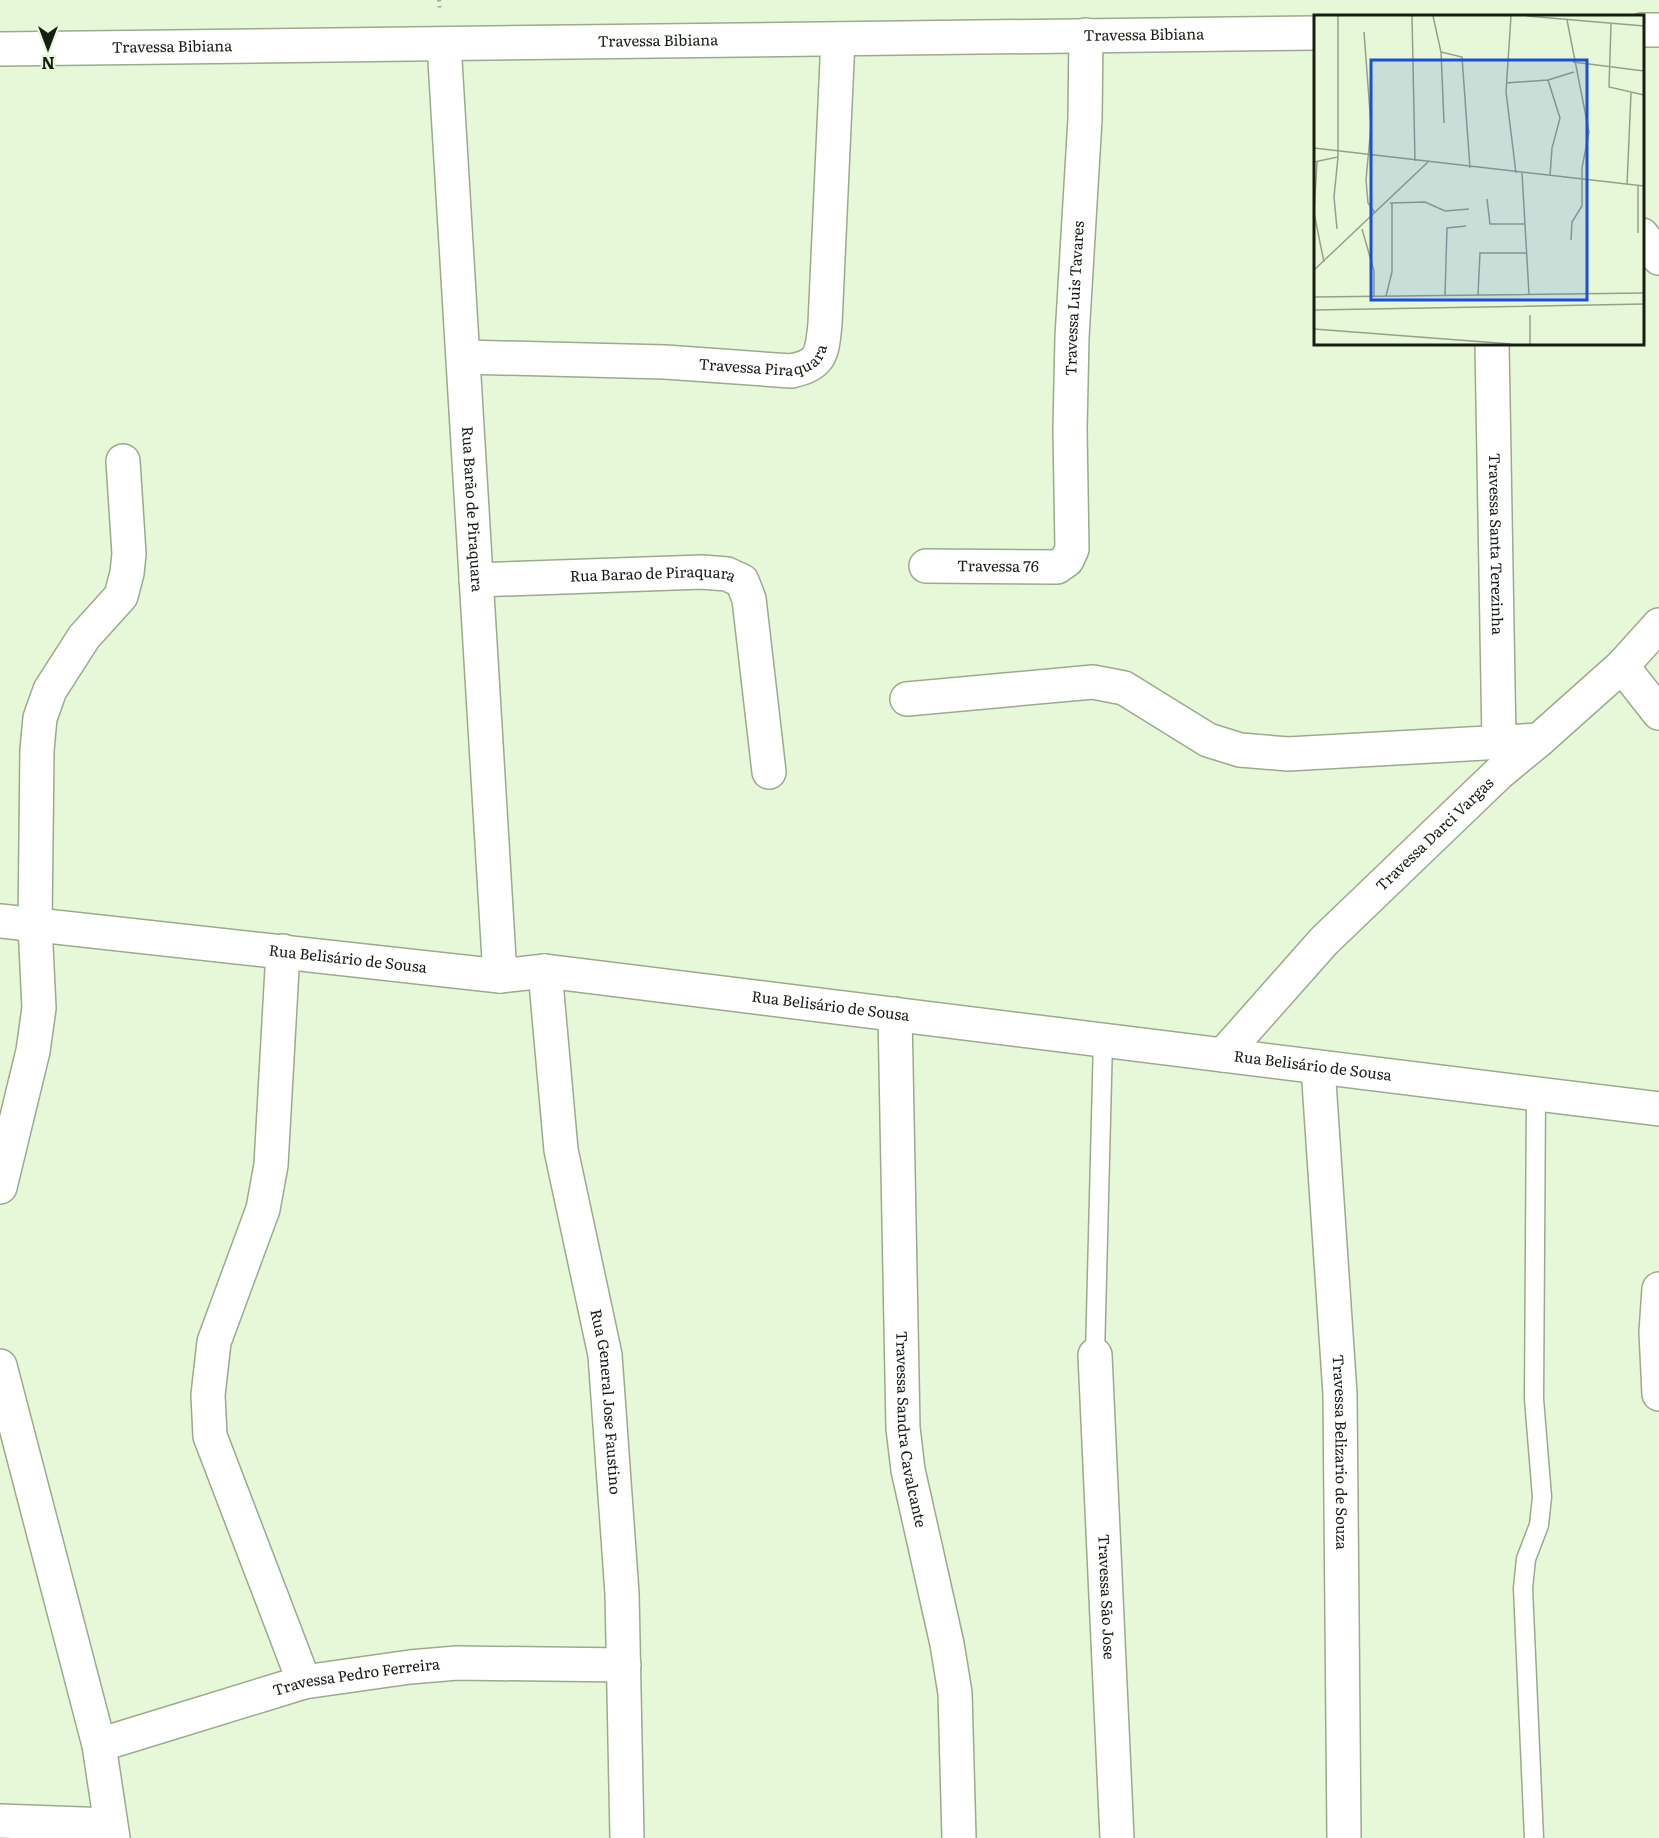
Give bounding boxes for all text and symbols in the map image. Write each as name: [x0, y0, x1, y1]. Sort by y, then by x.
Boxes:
inset map: [1314, 15, 1644, 345]
north arrow: [18, 18, 78, 78]
street label: Travessa Bibiana: [1083, 21, 1205, 46]
street label: Travessa Bibiana: [597, 27, 719, 52]
street label: Travessa Bibiana: [111, 33, 233, 58]
text: N: [41, 52, 55, 76]
street label: Travessa Luis Tavares: [1058, 220, 1089, 376]
street label: Travessa Piraquara: [698, 341, 832, 381]
street label: Rua Barão de Piraquara: [457, 425, 490, 594]
street label: Travessa Santa Terezinha: [1484, 453, 1510, 636]
street label: Travessa 76: [957, 553, 1039, 577]
street label: Rua Barao de Piraquara: [569, 559, 741, 587]
street label: Travessa Darci Vargas: [1370, 771, 1498, 896]
street label: Rua Belisário de Sousa: [268, 938, 429, 978]
street label: Rua Belisário de Sousa: [750, 984, 912, 1026]
street label: Rua Belisário de Sousa: [1233, 1043, 1394, 1086]
street label: Rua General Jose Faustino: [585, 1307, 628, 1495]
street label: Travessa Sandra Cavalcante: [891, 1331, 934, 1530]
street label: Travessa Belizario de Souza: [1327, 1354, 1354, 1551]
street label: Travessa Sāo Jose: [1093, 1533, 1122, 1660]
street label: Travessa Pedro Ferreira: [270, 1651, 442, 1701]

